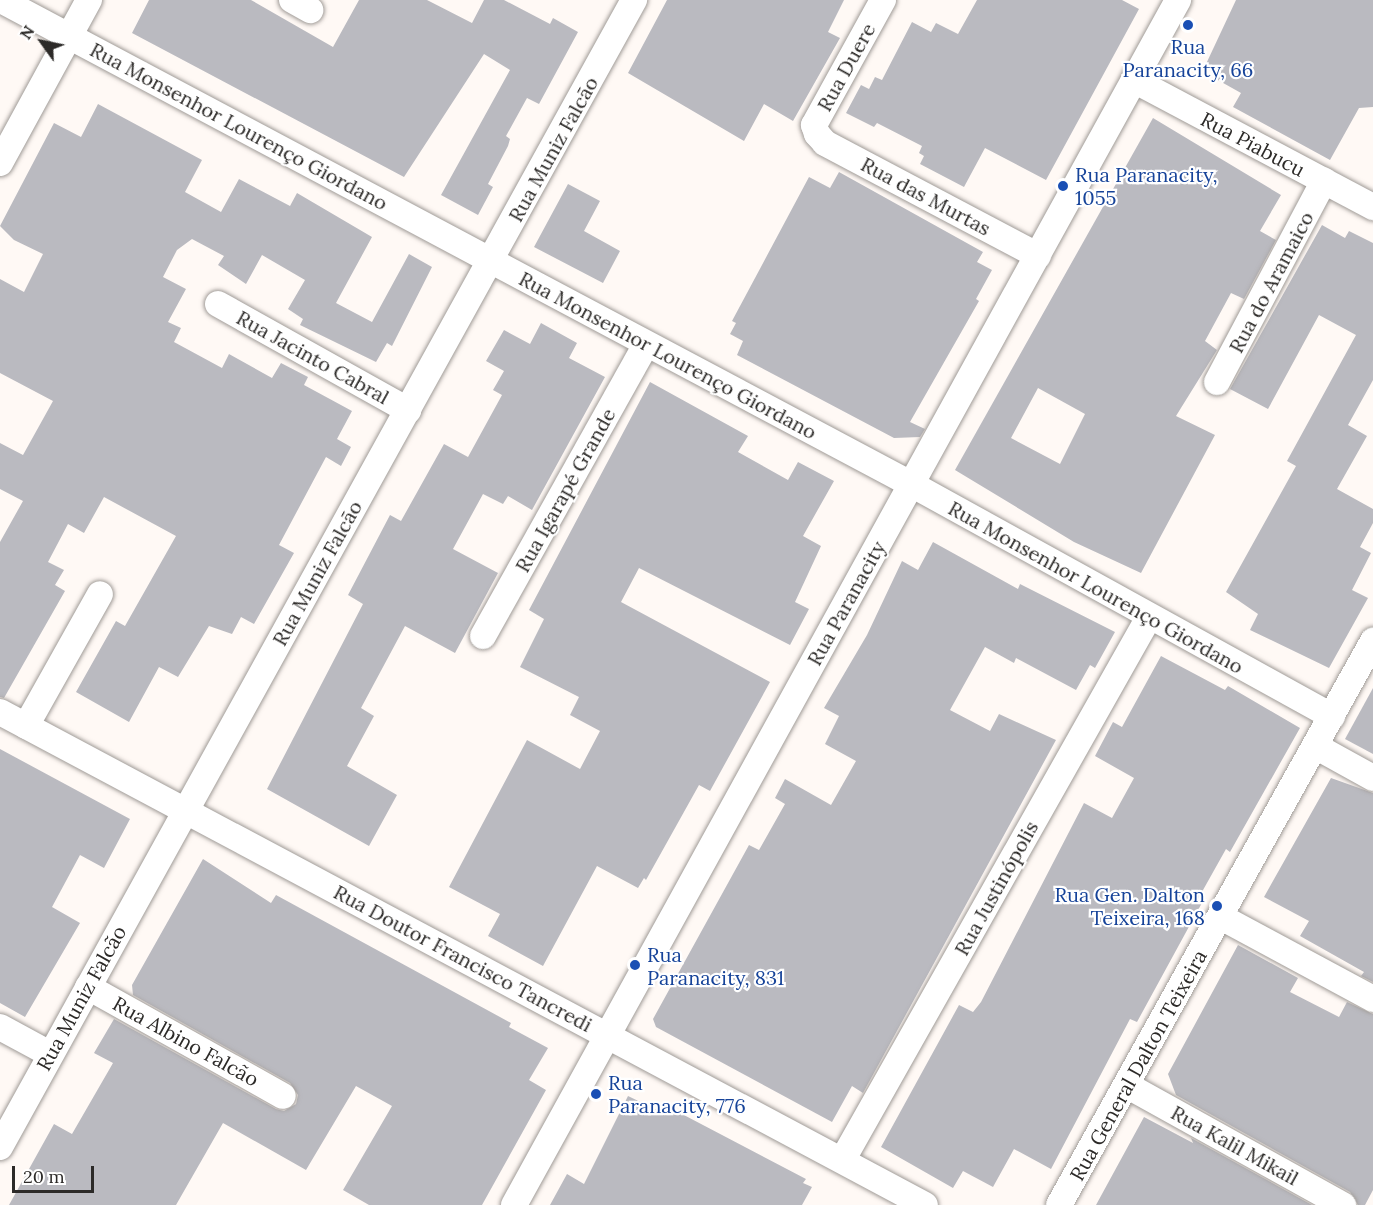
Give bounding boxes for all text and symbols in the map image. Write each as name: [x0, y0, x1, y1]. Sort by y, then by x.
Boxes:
north arrow: [12, 12, 72, 72]
marker: Rua Paranacity, 66: [1181, 18, 1195, 32]
street label: Rua Duere: [812, 19, 880, 115]
text: N: [15, 22, 39, 43]
place label: Rua Paranacity, 66: [1123, 35, 1253, 82]
street label: Rua Monsenhor Lourenço Giordano: [86, 37, 392, 215]
street label: Rua Muniz Falcão: [503, 72, 603, 226]
street label: Rua Piabucu: [1197, 107, 1309, 181]
street label: Rua das Murtas: [857, 152, 995, 240]
place label: Rua Paranacity, 1055: [1075, 162, 1218, 209]
marker: Rua Paranacity, 1055: [1056, 179, 1070, 193]
street label: Rua do Aramaico: [1224, 207, 1318, 357]
street label: Rua Monsenhor Lourenço Giordano: [515, 266, 821, 444]
street label: Rua Jacinto Cabral: [233, 305, 393, 409]
street label: Rua Igarapé Grande: [510, 404, 620, 576]
street label: Rua Muniz Falcão: [267, 496, 367, 650]
street label: Rua Monsenhor Lourenço Giordano: [944, 496, 1248, 678]
street label: Rua Paranacity: [802, 537, 890, 669]
street label: Rua Justinópolis: [949, 817, 1043, 959]
street label: Rua Doutor Francisco Tancredi: [330, 880, 596, 1036]
place label: Rua Gen. Dalton Teixeira, 168: [1054, 882, 1205, 929]
marker: Rua Gen. Dalton Teixeira, 168: [1210, 899, 1224, 913]
street label: Rua Muniz Falcão: [31, 921, 131, 1075]
place label: Rua Paranacity, 831: [647, 942, 784, 989]
street label: Rua General Dalton Teixeira: [1064, 945, 1212, 1185]
marker: Rua Paranacity, 831: [628, 958, 642, 972]
street label: Rua Albino Falcão: [109, 991, 263, 1091]
place label: Rua Paranacity, 776: [608, 1070, 746, 1117]
marker: Rua Paranacity, 776: [589, 1087, 603, 1101]
street label: Rua Kalil Mikail: [1167, 1100, 1303, 1190]
scale bar: [15, 1154, 98, 1192]
text: 20 m: [23, 1165, 65, 1188]

